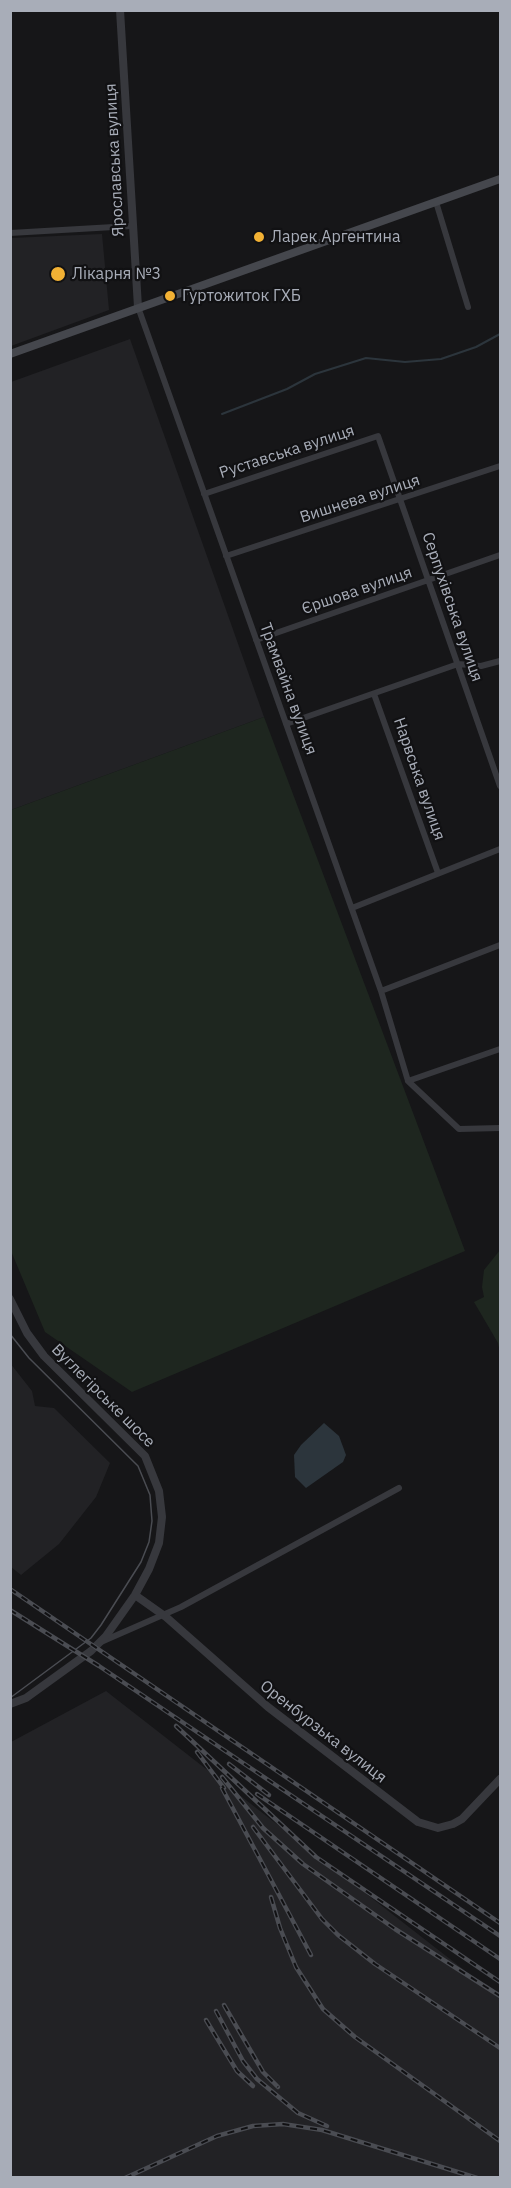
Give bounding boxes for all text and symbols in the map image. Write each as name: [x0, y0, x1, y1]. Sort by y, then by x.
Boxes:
street label: Ярославська вулиця: [101, 83, 129, 237]
place label: Ларек Аргентина: [271, 227, 400, 247]
marker: Ларек Аргентина: [252, 230, 266, 244]
place label: Лікарня №3: [72, 264, 161, 284]
marker: Лікарня №3: [49, 265, 67, 283]
place label: Гуртожиток ГХБ: [182, 286, 301, 306]
marker: Гуртожиток ГХБ: [163, 289, 177, 303]
street label: Руставська вулиця: [217, 421, 357, 483]
street label: Вишнева вулиця: [298, 471, 422, 527]
street label: Серпухівська вулиця: [417, 530, 487, 684]
street label: Єршова вулиця: [299, 563, 415, 619]
street label: Трамвайна вулиця: [255, 620, 321, 758]
street label: Нарвська вулиця: [389, 715, 449, 843]
street label: Вуглегірське шосе: [47, 1340, 159, 1452]
street label: Оренбурзька вулиця: [256, 1677, 390, 1787]

